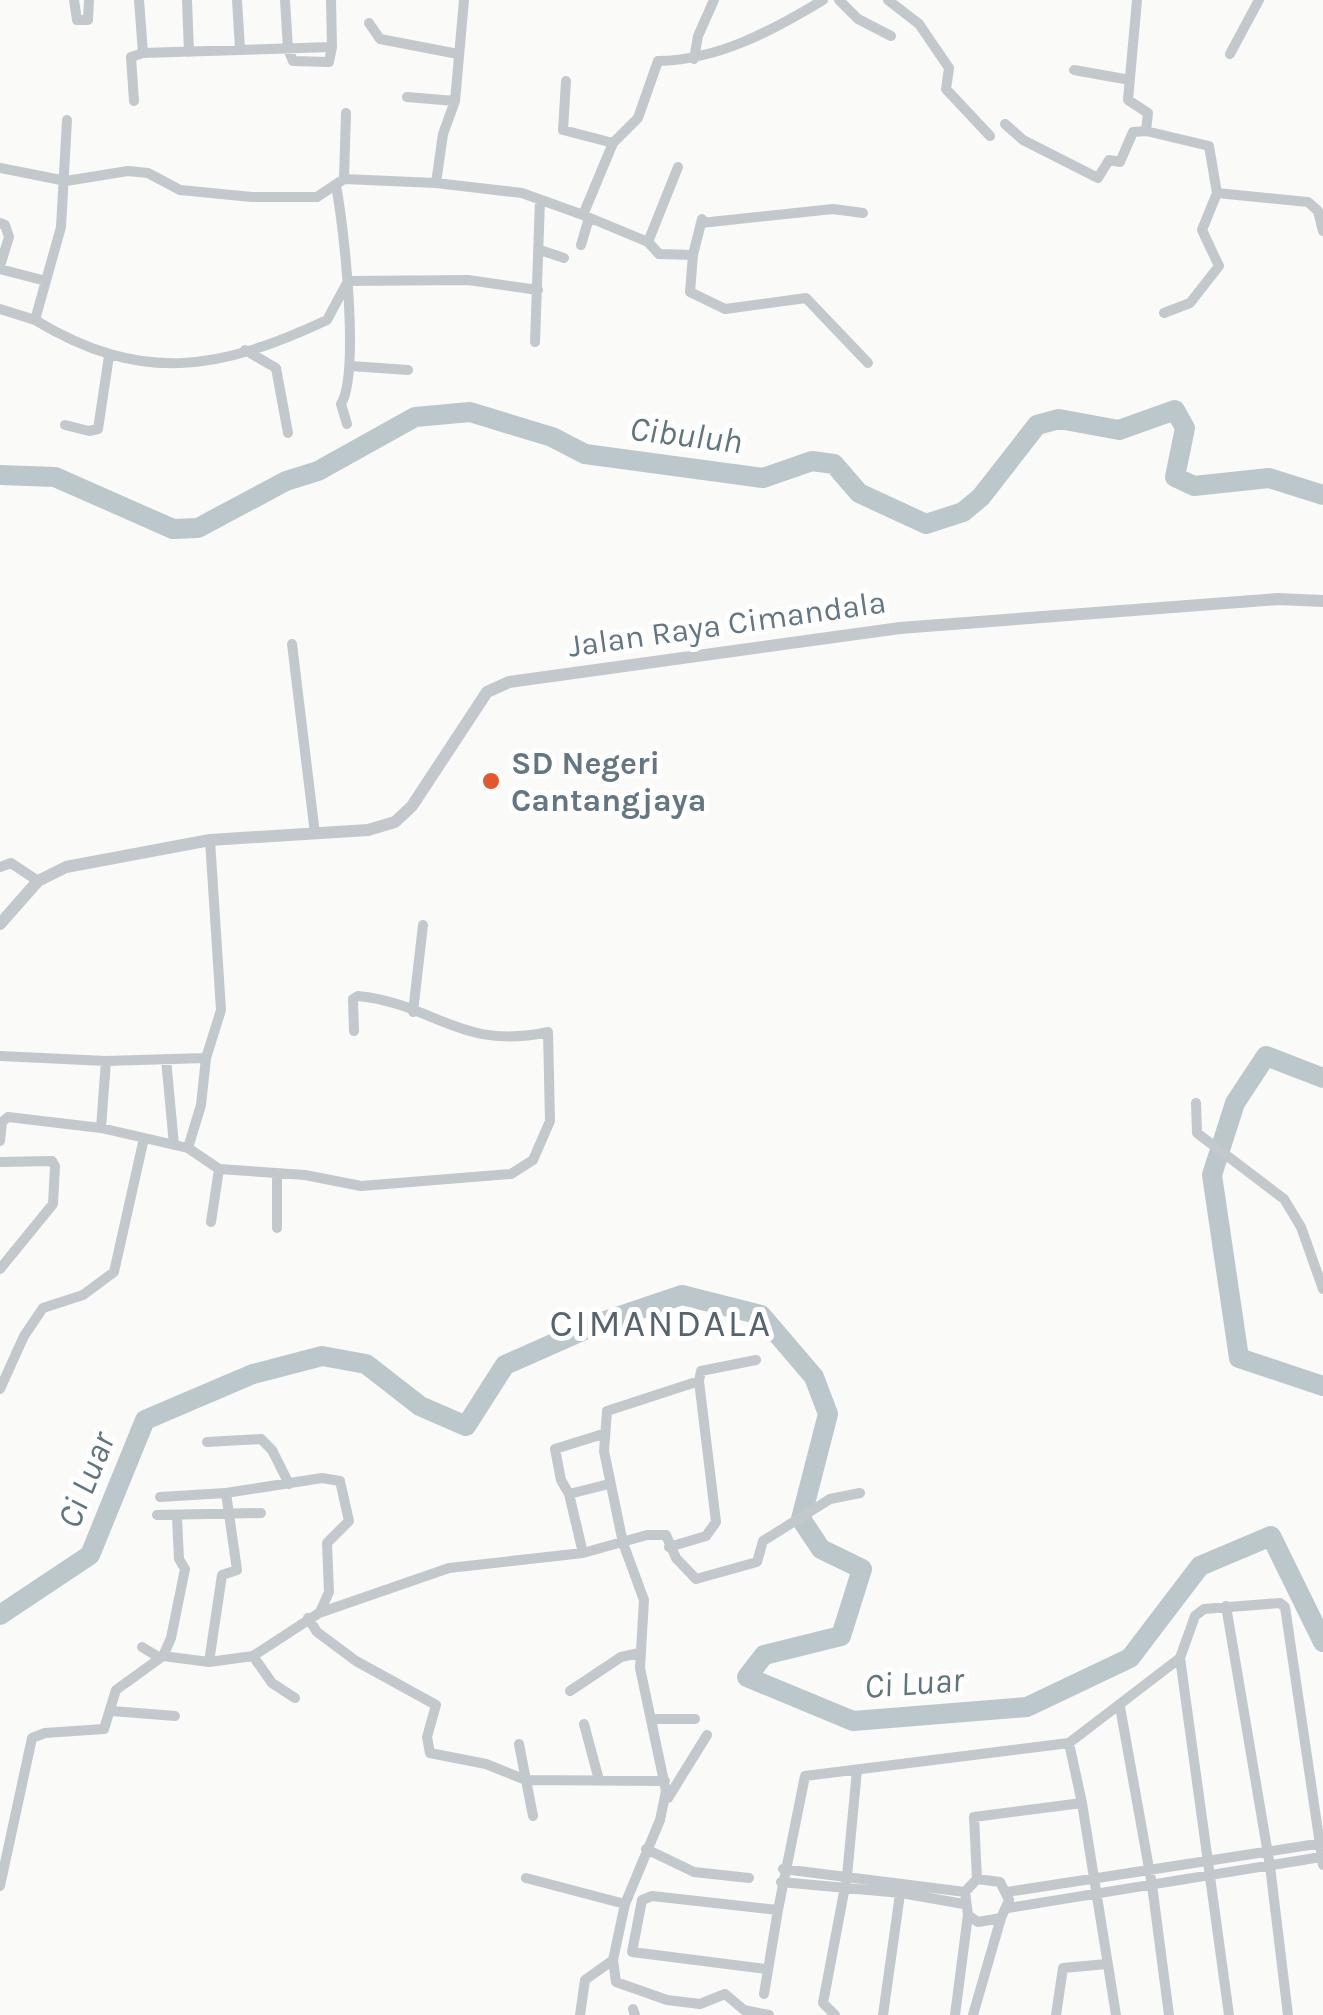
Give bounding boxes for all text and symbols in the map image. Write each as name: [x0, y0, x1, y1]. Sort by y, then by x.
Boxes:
water label: Cibuluh: [627, 408, 745, 462]
street label: Jalan Raya Cimandala: [566, 583, 888, 665]
place label: SD Negeri Cantangjaya: [511, 745, 706, 819]
marker: SD Negeri Cantangjaya: [480, 770, 502, 792]
district label: CIMANDALA: [550, 1301, 772, 1346]
water label: Ci Luar: [48, 1425, 124, 1534]
water label: Ci Luar: [863, 1659, 966, 1707]

